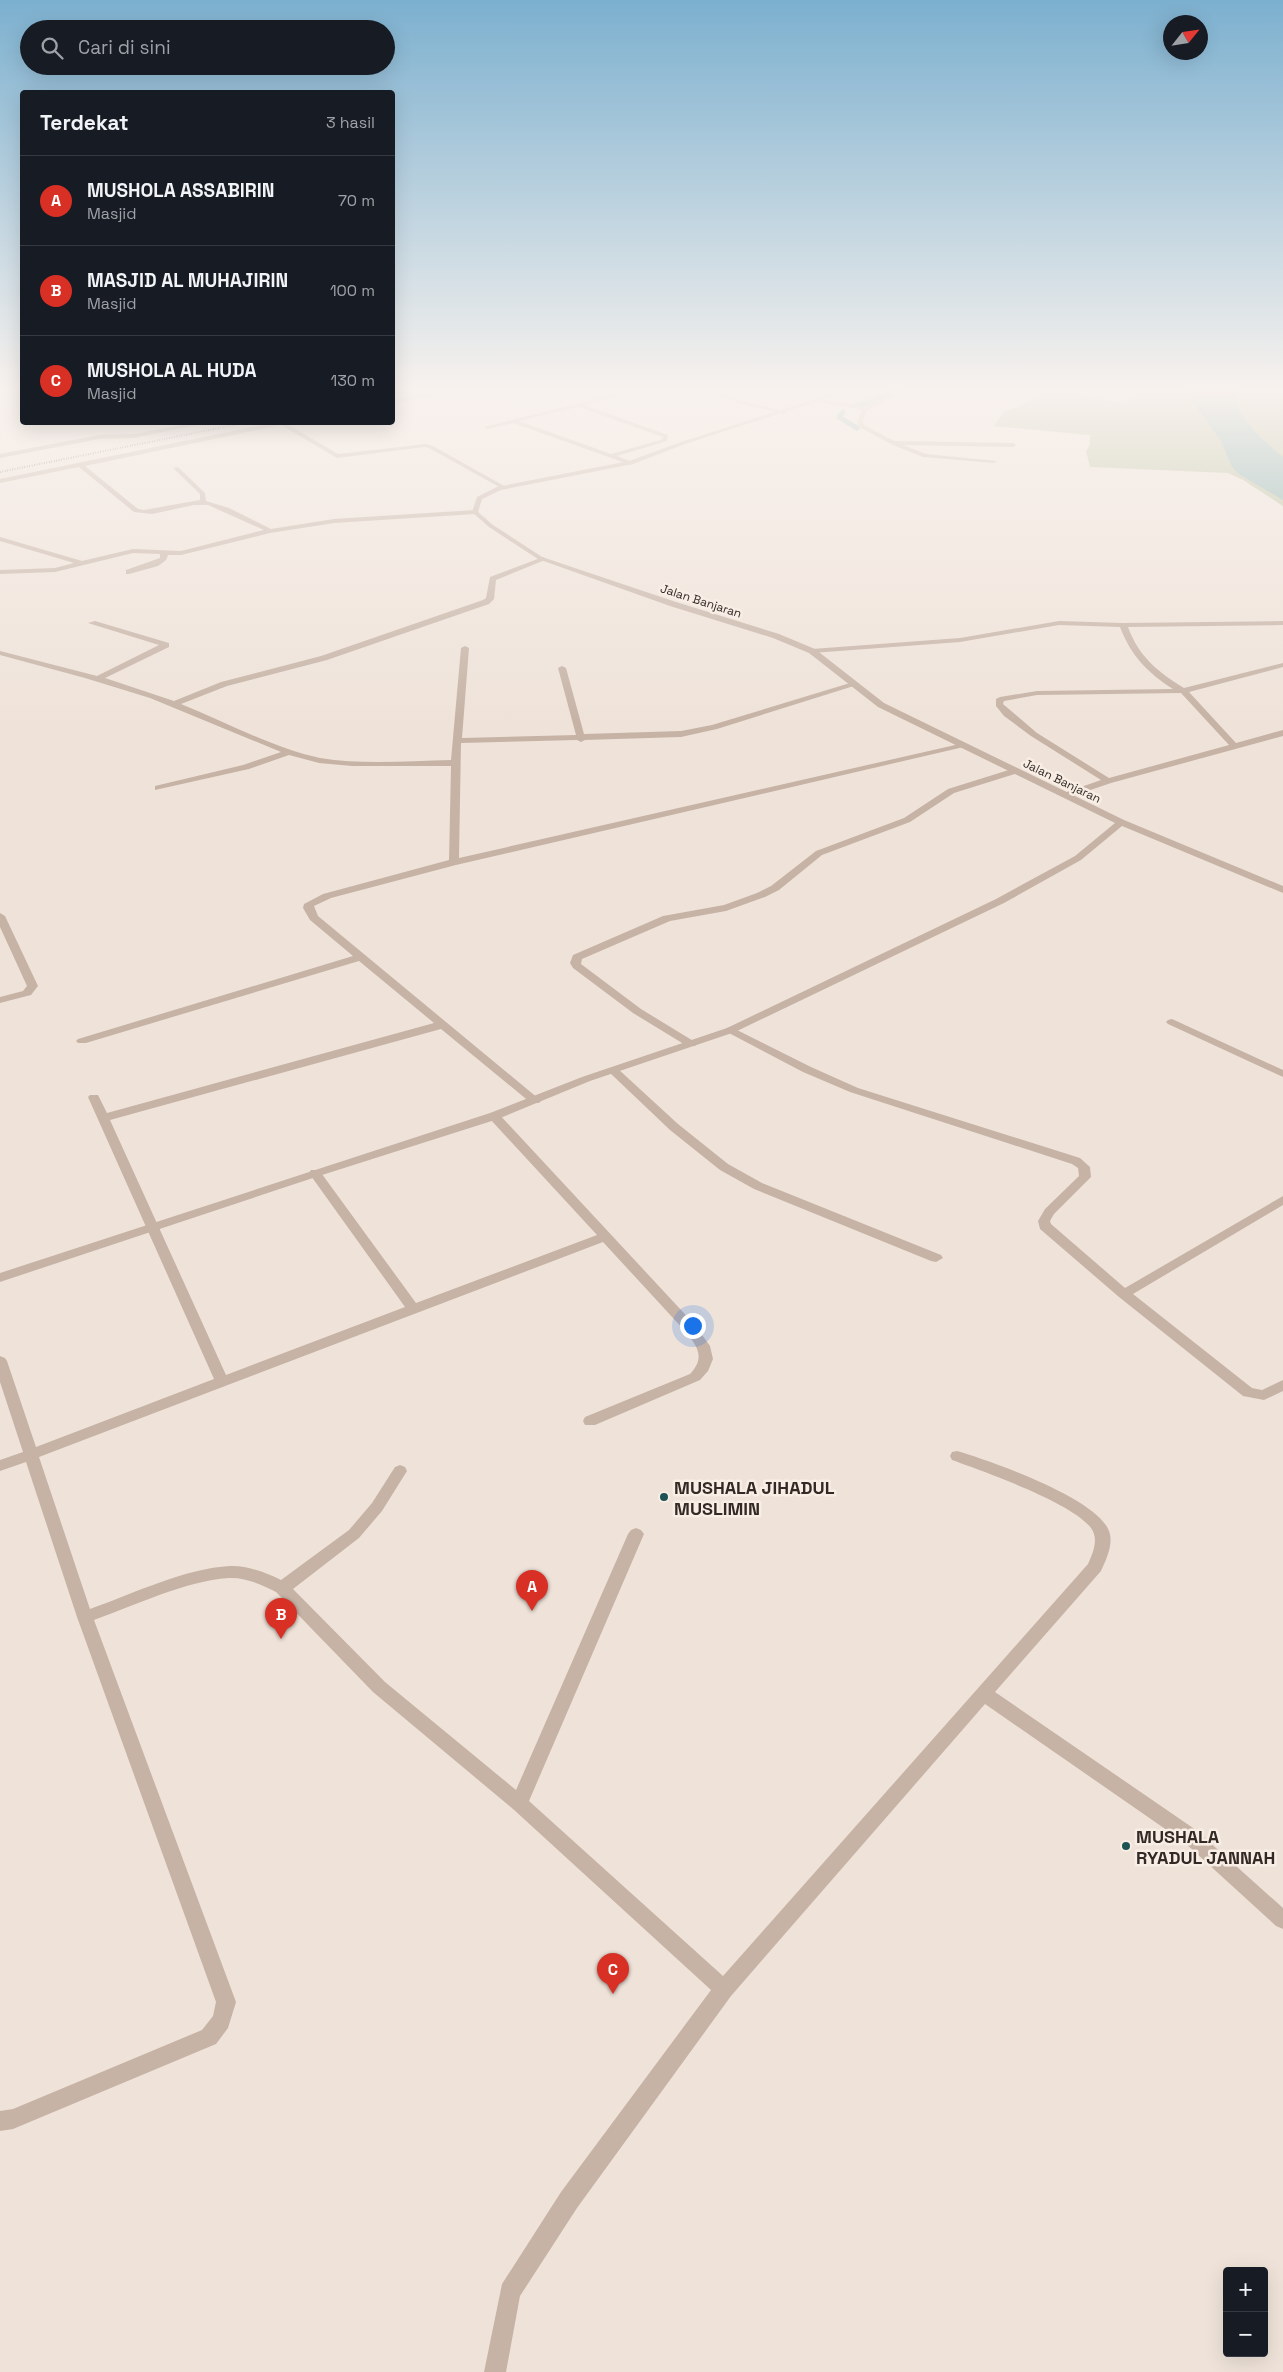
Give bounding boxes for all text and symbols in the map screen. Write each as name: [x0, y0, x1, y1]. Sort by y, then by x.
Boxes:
north arrow: [1163, 15, 1208, 60]
search box: [20, 20, 395, 75]
icon: search: [38, 34, 66, 62]
text: Cari di sini: [78, 35, 171, 60]
text: Terdekat: [40, 109, 129, 136]
text: 3 hasil: [326, 112, 375, 133]
text: MUSHOLA ASSABIRIN: [87, 178, 275, 203]
text: A: [51, 190, 61, 211]
text: 70 m: [338, 190, 375, 211]
text: Masjid: [87, 203, 137, 224]
text: MASJID AL MUHAJIRIN: [87, 268, 288, 293]
text: B: [51, 280, 61, 301]
text: 100 m: [330, 280, 375, 301]
text: Masjid: [87, 293, 137, 314]
text: MUSHOLA AL HUDA: [87, 358, 256, 383]
text: C: [51, 370, 61, 391]
text: 130 m: [331, 370, 375, 391]
text: Masjid: [87, 383, 137, 404]
street label: Jalan Banjaran: [658, 580, 744, 622]
street label: Jalan Banjaran: [1020, 755, 1104, 807]
your location: [680, 1313, 706, 1339]
place label: MUSHALA JIHADUL MUSLIMIN: [674, 1476, 835, 1520]
marker: MUSHALA JIHADUL MUSLIMIN: [658, 1491, 670, 1503]
pin: A: [516, 1570, 548, 1611]
pin: B: [265, 1598, 297, 1639]
place label: MUSHALA RYADUL JANNAH: [1136, 1825, 1275, 1869]
marker: MUSHALA RYADUL JANNAH: [1120, 1840, 1132, 1852]
pin: C: [597, 1953, 629, 1994]
map controls: [1223, 2267, 1268, 2357]
button: +: [1223, 2267, 1268, 2312]
button: −: [1223, 2312, 1268, 2357]

